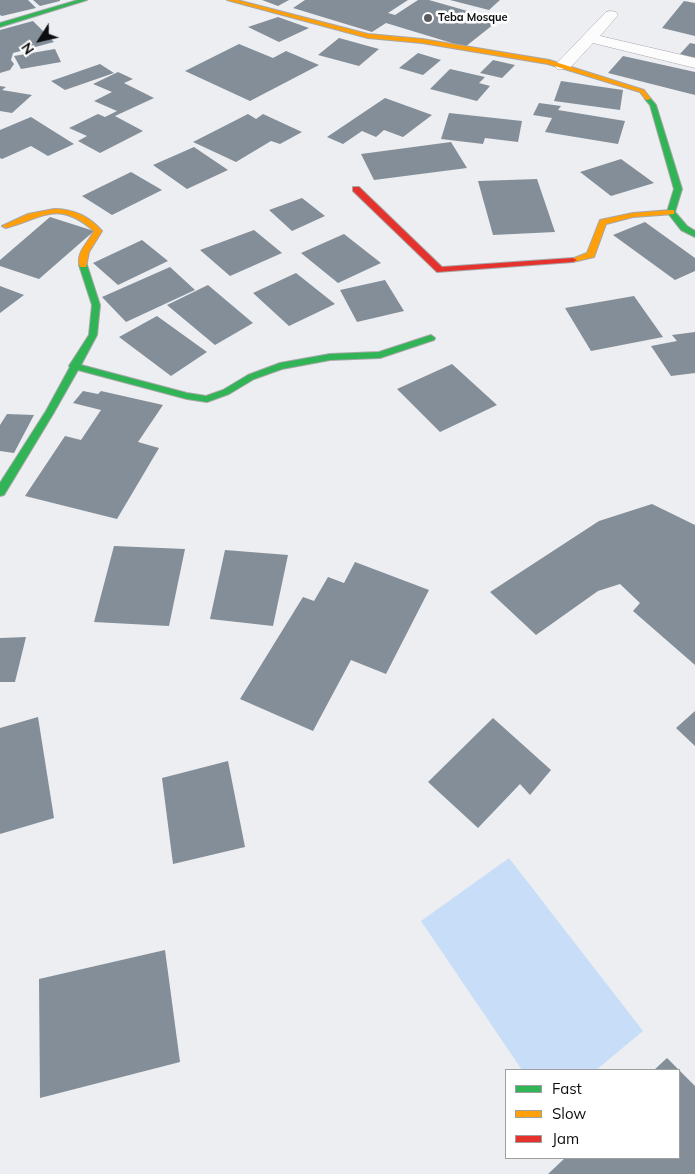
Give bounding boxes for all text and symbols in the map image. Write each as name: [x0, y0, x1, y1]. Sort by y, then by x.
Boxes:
place label: Teba Mosque: [438, 11, 508, 25]
marker: Teba Mosque: [422, 12, 434, 24]
north arrow: [15, 15, 65, 65]
text: N: [17, 39, 38, 58]
legend: [505, 1069, 680, 1159]
text: Fast: [552, 1079, 582, 1098]
text: Slow: [552, 1104, 586, 1123]
text: Jam: [552, 1129, 579, 1148]

